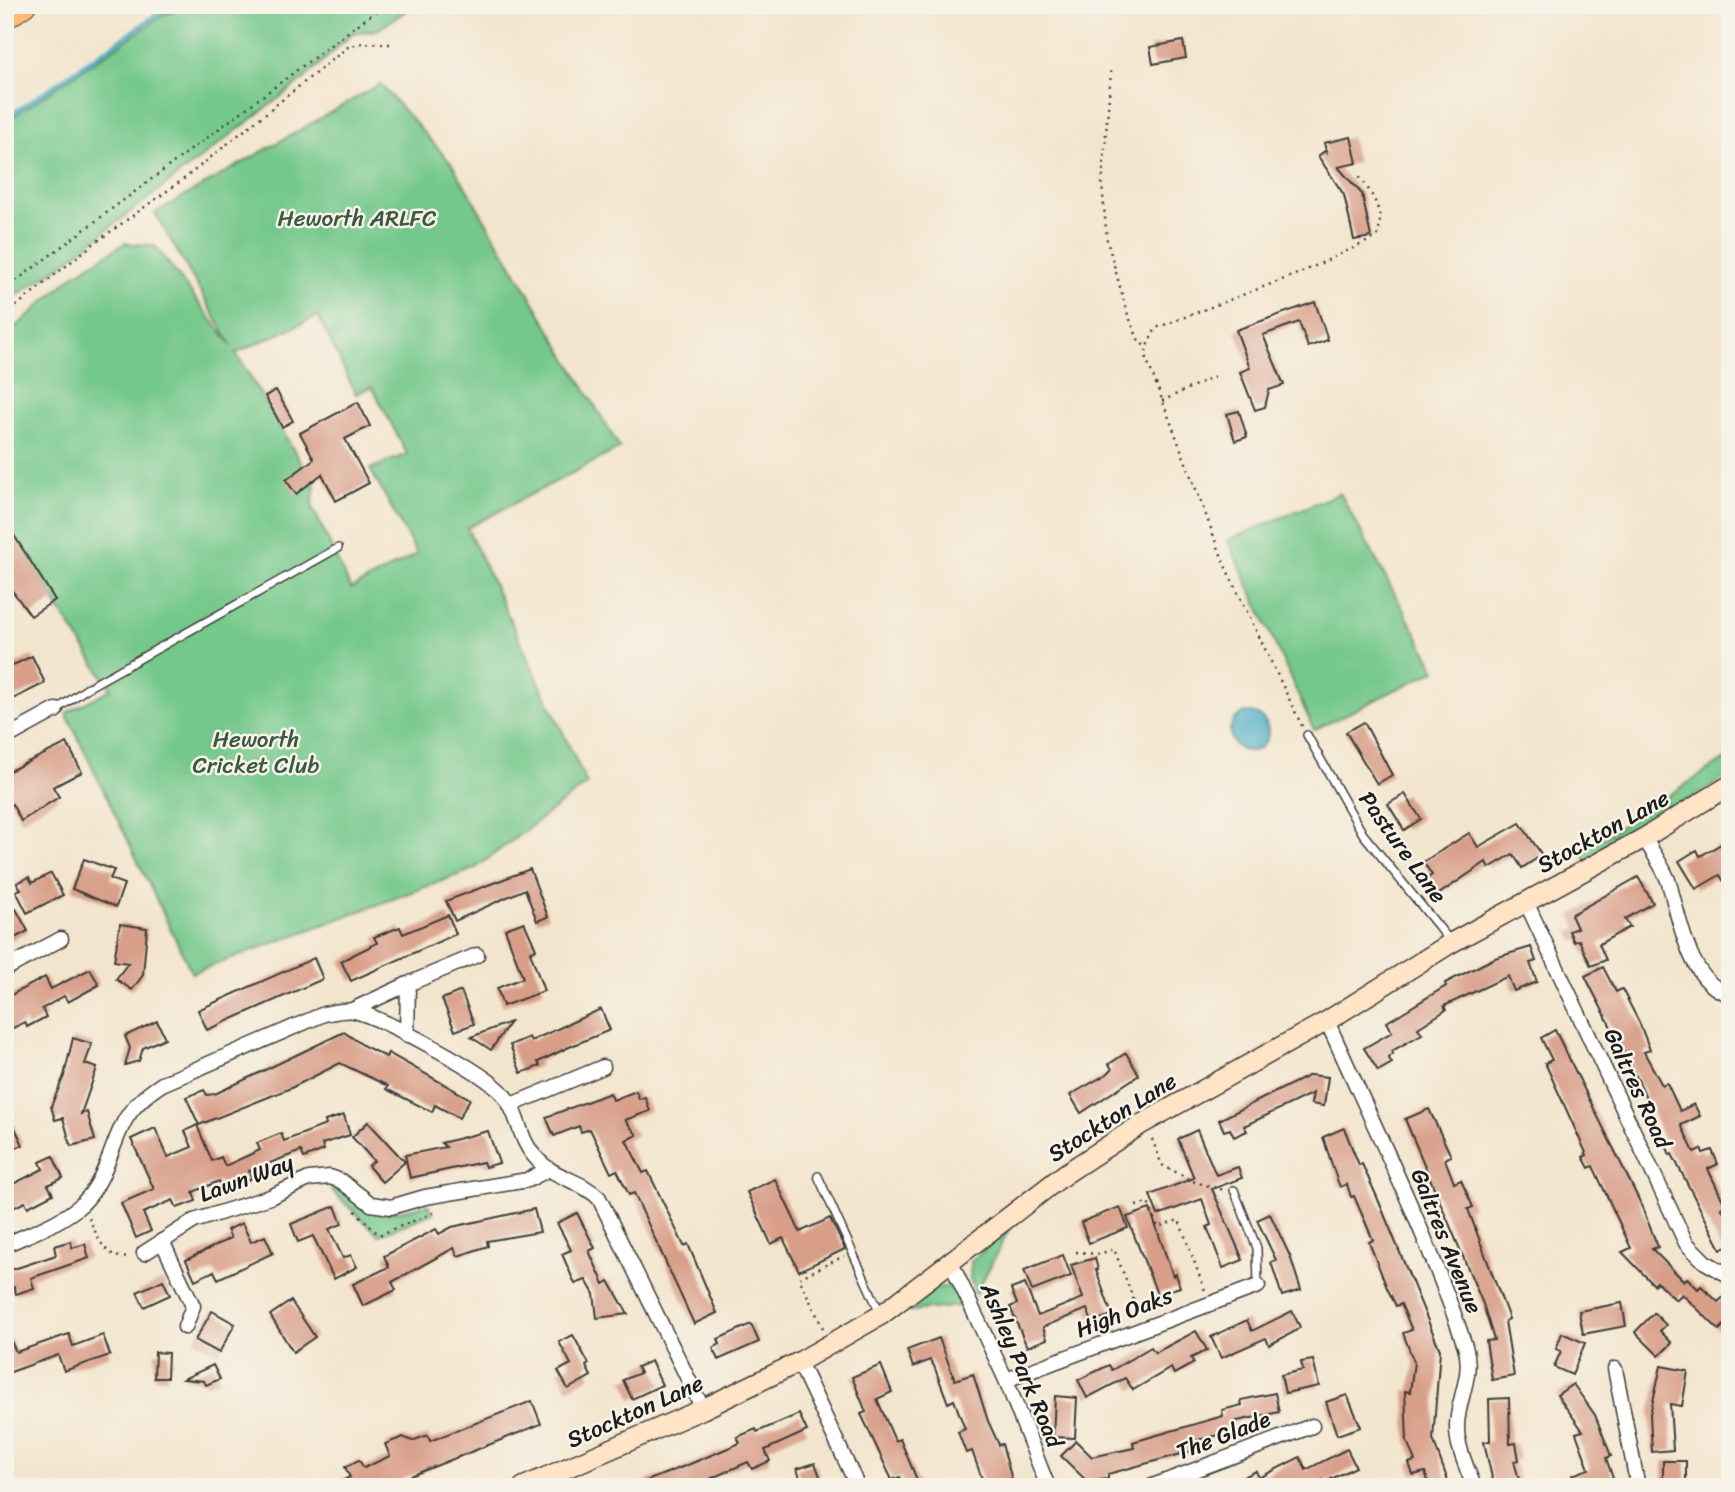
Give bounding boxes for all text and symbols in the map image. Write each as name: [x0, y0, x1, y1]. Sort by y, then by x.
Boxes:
park label: Heworth ARLFC: [278, 198, 437, 239]
park label: Heworth Cricket Club: [192, 719, 320, 786]
street label: Stockton Lane: [1529, 778, 1677, 885]
street label: Pasture Lane: [1347, 782, 1458, 913]
street label: Galtres Road: [1592, 1021, 1684, 1157]
street label: Stockton Lane: [1039, 1061, 1185, 1174]
street label: Lawn Way: [193, 1142, 299, 1214]
street label: Galtres Avenue: [1399, 1162, 1494, 1320]
street label: Ashley Park Road: [968, 1275, 1076, 1456]
street label: High Oaks: [1069, 1275, 1179, 1350]
street label: Stockton Lane: [560, 1363, 711, 1460]
street label: The Glade: [1170, 1399, 1276, 1472]

